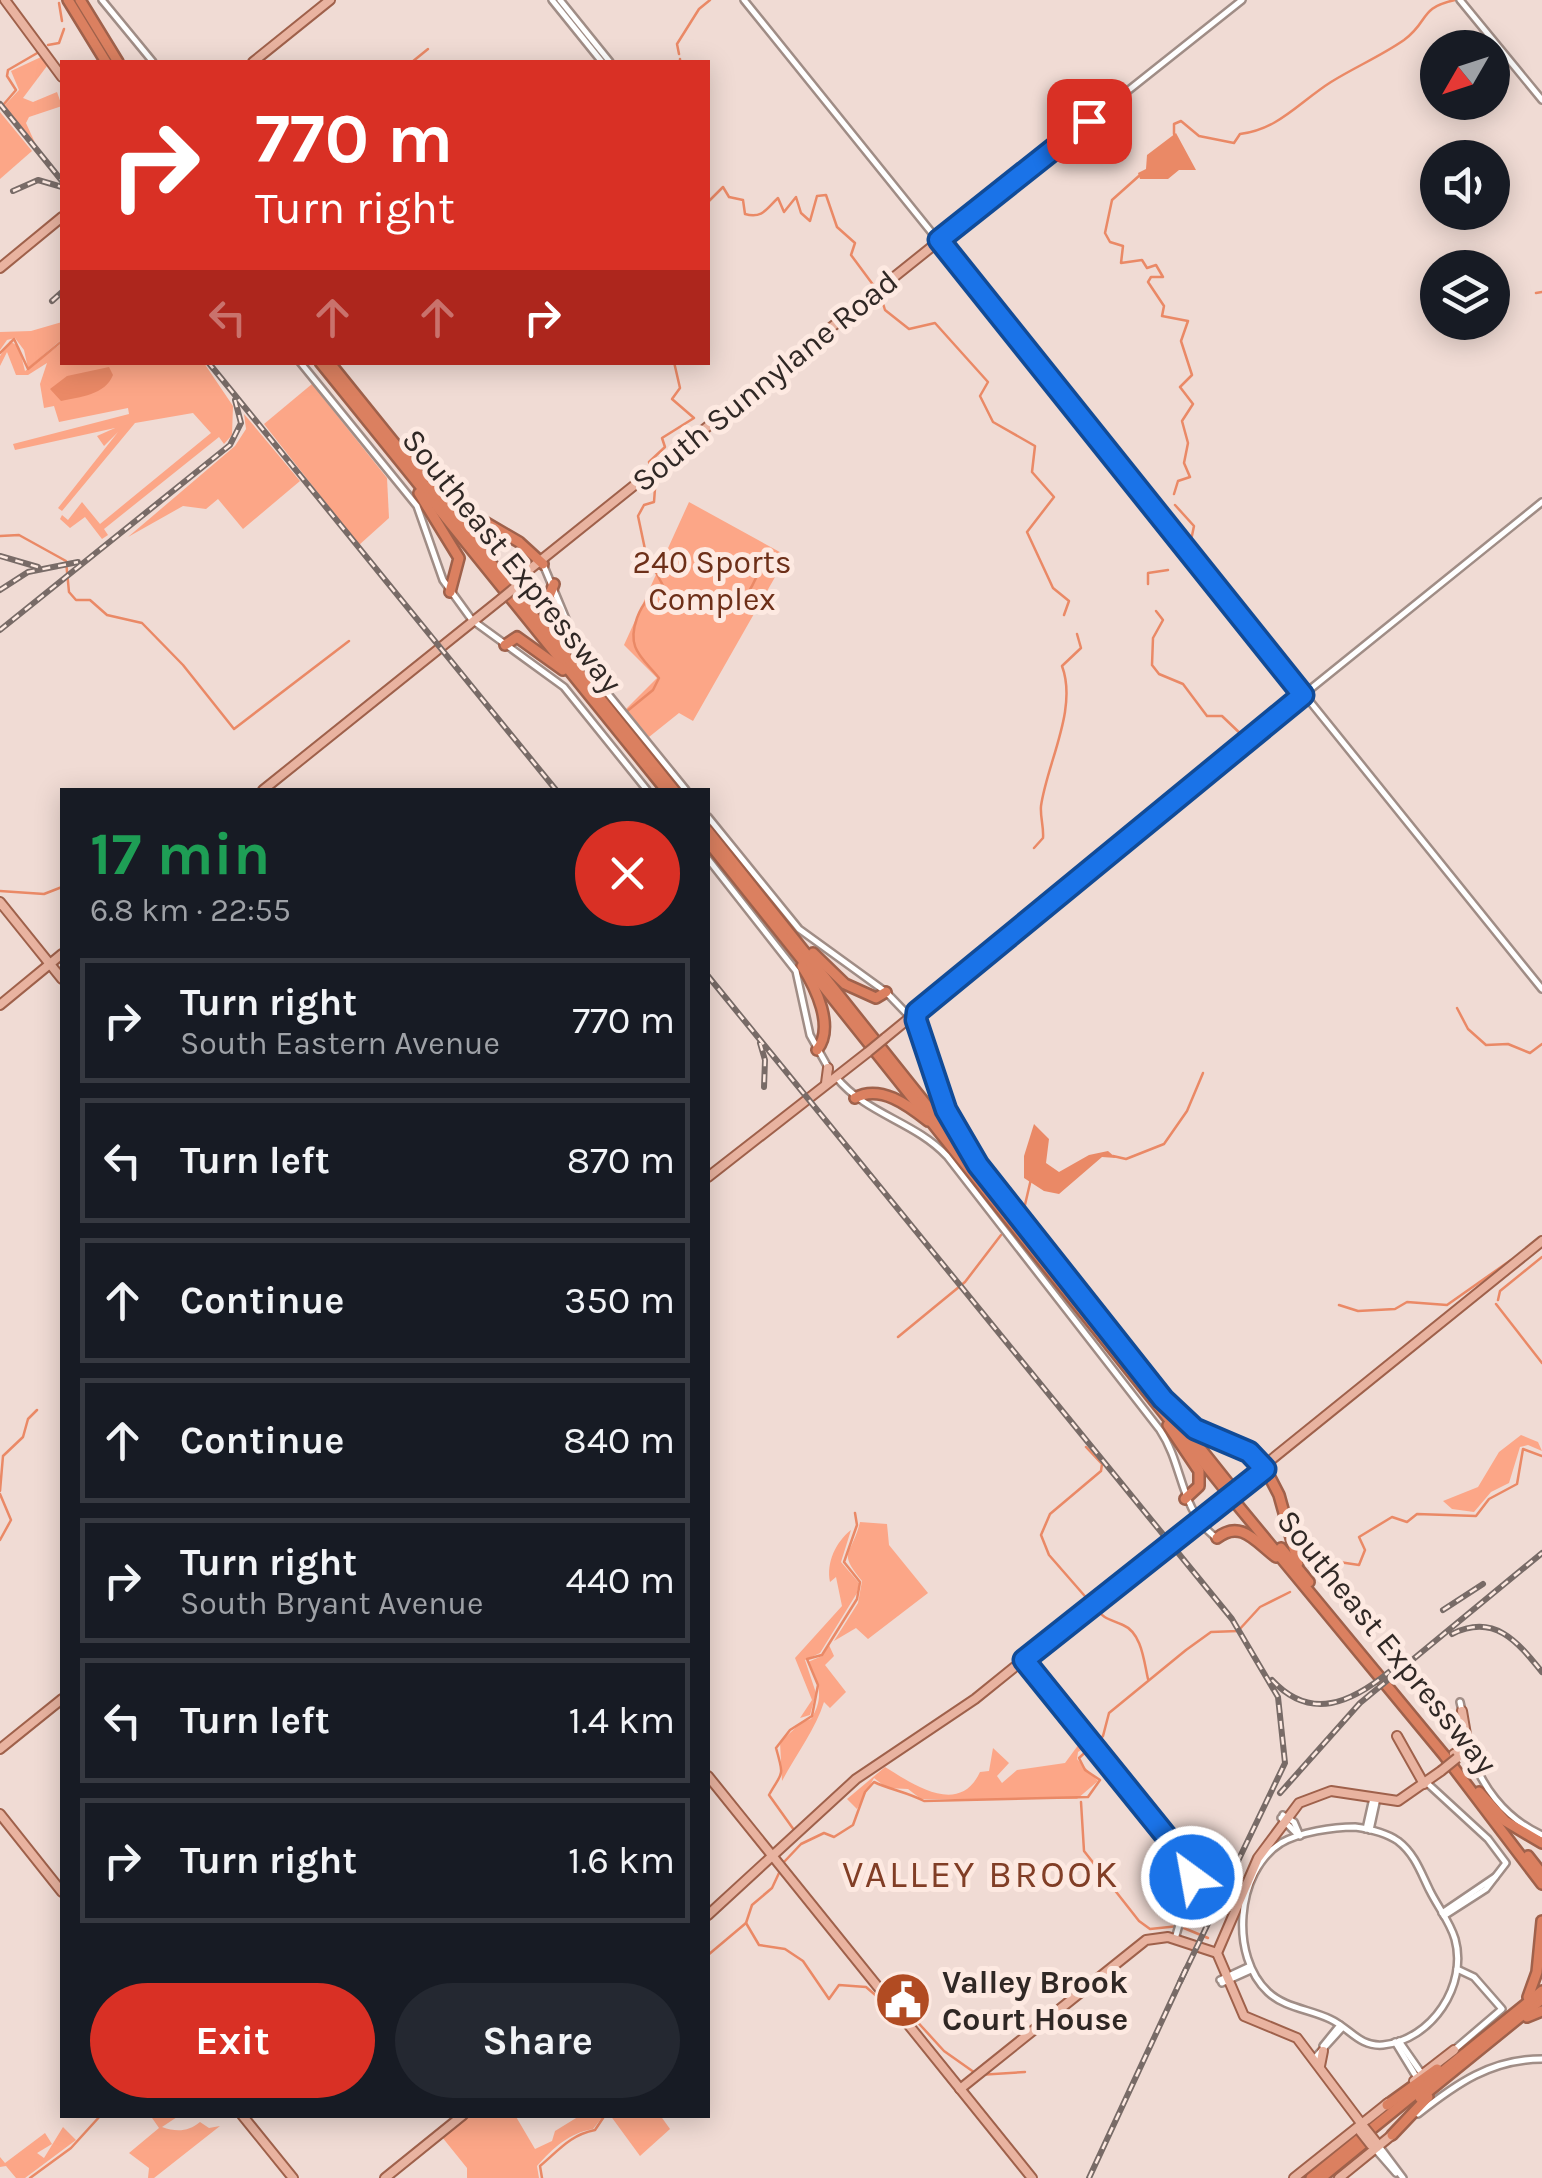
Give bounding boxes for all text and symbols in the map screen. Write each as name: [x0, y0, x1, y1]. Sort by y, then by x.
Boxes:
north arrow: [1420, 30, 1510, 120]
map controls: [1420, 30, 1510, 340]
pin: [1047, 79, 1132, 164]
icon: arrive: [1062, 94, 1117, 149]
text: 770 m: [255, 98, 453, 180]
icon: right: [90, 100, 220, 230]
button: sound: [1420, 140, 1510, 230]
text: Turn right: [255, 182, 455, 234]
button: layers: [1420, 250, 1510, 340]
street label: South Sunnylane Road: [625, 262, 905, 500]
icon: left: [200, 290, 255, 345]
icon: ahead: [305, 290, 360, 345]
icon: ahead: [410, 290, 465, 345]
icon: right: [515, 290, 570, 345]
street label: Southeast Expressway: [394, 422, 630, 700]
park label: 240 Sports Complex: [633, 544, 791, 618]
text: 17 min: [90, 819, 270, 889]
button: close: [575, 821, 680, 926]
text: 6.8 km · 22:55: [90, 892, 291, 929]
text: Turn right: [180, 980, 357, 1025]
icon: right: [95, 993, 150, 1048]
text: 770 m: [572, 998, 675, 1043]
text: South Eastern Avenue: [180, 1025, 500, 1062]
icon: left: [95, 1133, 150, 1188]
text: Turn left: [180, 1138, 330, 1183]
text: 870 m: [567, 1138, 675, 1183]
icon: ahead: [95, 1273, 150, 1328]
text: Continue: [180, 1278, 344, 1323]
text: 350 m: [564, 1278, 675, 1323]
icon: ahead: [95, 1413, 150, 1468]
text: Continue: [180, 1418, 344, 1463]
text: 840 m: [563, 1418, 675, 1463]
street label: Southeast Expressway: [1269, 1503, 1505, 1781]
text: Turn right: [180, 1540, 357, 1585]
icon: right: [95, 1553, 150, 1608]
text: 440 m: [565, 1558, 675, 1603]
text: South Bryant Avenue: [180, 1585, 483, 1622]
icon: left: [95, 1693, 150, 1748]
text: Turn left: [180, 1698, 330, 1743]
text: 1.4 km: [568, 1698, 675, 1743]
position arrow: [1140, 1825, 1244, 1929]
icon: right: [95, 1833, 150, 1888]
text: Turn right: [180, 1838, 357, 1883]
text: 1.6 km: [568, 1838, 675, 1883]
district label: VALLEY BROOK: [842, 1852, 1120, 1897]
place label: Valley Brook Court House: [942, 1964, 1128, 2038]
public building icon: Valley Brook Court House: [873, 1970, 933, 2030]
button: Exit: [90, 1983, 375, 2098]
button: Share: [395, 1983, 680, 2098]

